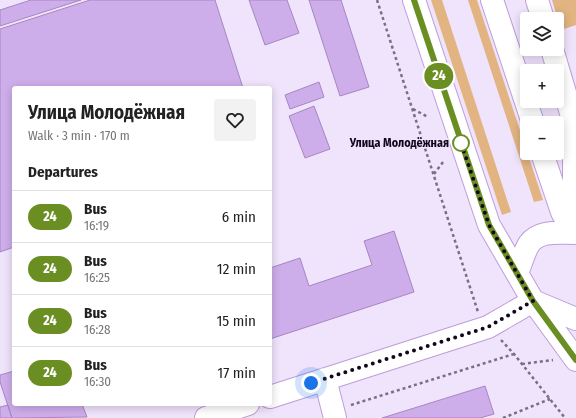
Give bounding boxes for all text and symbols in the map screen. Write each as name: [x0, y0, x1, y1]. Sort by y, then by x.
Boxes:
map controls: [520, 12, 564, 160]
button: layers: [520, 12, 564, 56]
line badge: 24: [421, 63, 457, 89]
button: +: [520, 64, 564, 108]
text: 24: [432, 67, 446, 84]
button: heart: [214, 99, 256, 141]
text: Улица Молодёжная: [28, 101, 185, 124]
button: −: [520, 116, 564, 160]
text: Walk · 3 min · 170 m: [28, 128, 130, 143]
marker: Улица Молодёжная: [452, 134, 470, 152]
place label: Улица Молодёжная: [349, 136, 449, 150]
text: Departures: [28, 163, 98, 181]
text: Bus: [84, 200, 107, 218]
text: 24: [43, 208, 57, 225]
text: 6 min: [222, 208, 256, 226]
text: 16:19: [84, 218, 109, 233]
text: Bus: [84, 252, 107, 270]
text: 24: [43, 260, 57, 277]
text: 12 min: [217, 260, 256, 278]
text: 16:25: [84, 270, 110, 285]
text: Bus: [84, 304, 107, 322]
text: 24: [43, 312, 57, 329]
text: 15 min: [217, 312, 256, 330]
text: 16:28: [84, 322, 111, 337]
text: Bus: [84, 356, 107, 374]
text: 24: [43, 364, 57, 381]
text: 17 min: [217, 364, 256, 382]
your location: [301, 373, 321, 393]
text: 16:30: [84, 374, 111, 389]

